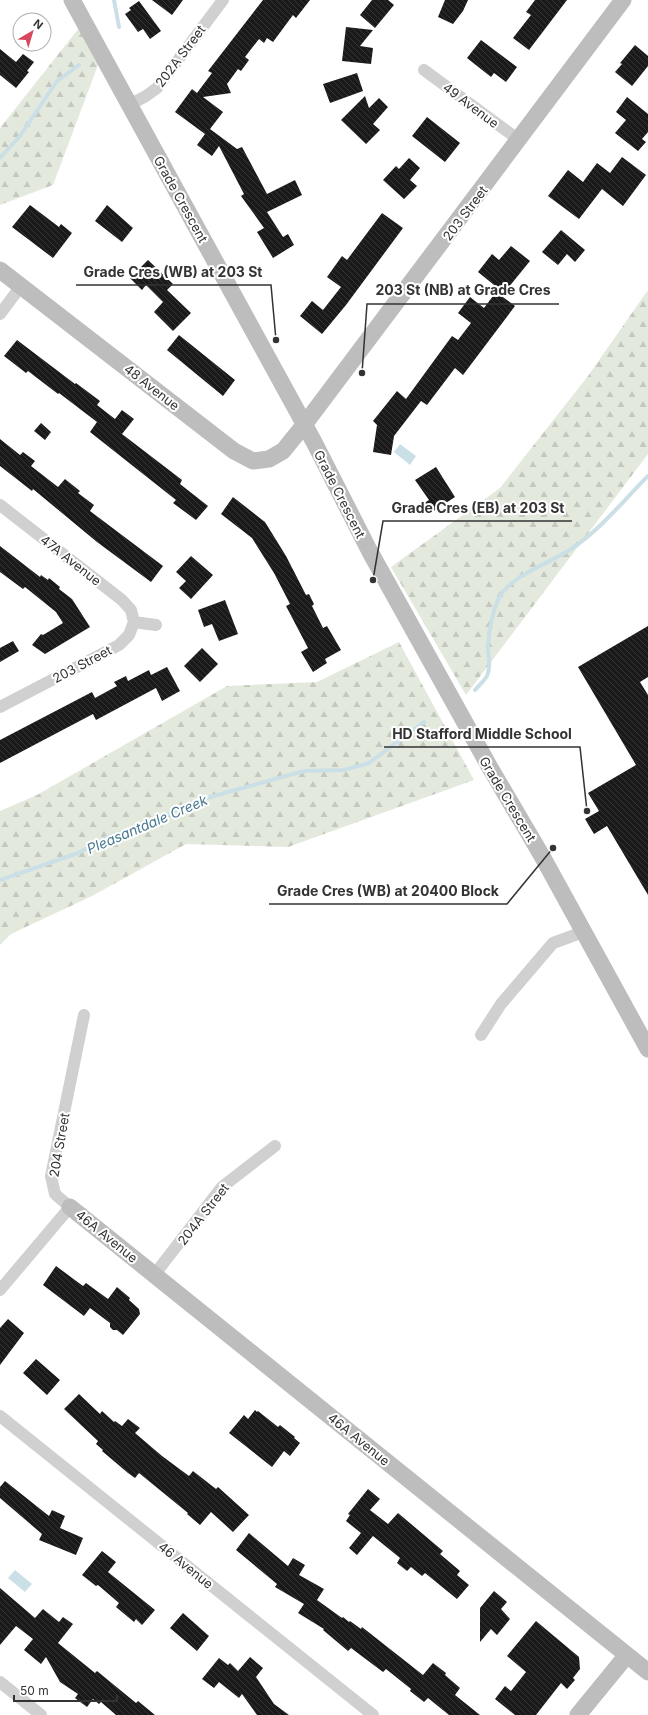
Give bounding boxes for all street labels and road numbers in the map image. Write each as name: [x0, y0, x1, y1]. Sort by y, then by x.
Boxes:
street label: 202A Street: [152, 22, 208, 90]
street label: 49 Avenue: [440, 79, 502, 131]
street label: Grade Crescent: [151, 153, 211, 245]
street label: 203 Street: [439, 182, 491, 244]
street label: 48 Avenue: [121, 360, 183, 414]
street label: Grade Crescent: [311, 447, 369, 541]
street label: 47A Avenue: [37, 531, 105, 589]
street label: 203 Street: [50, 642, 114, 686]
street label: Grade Crescent: [476, 753, 540, 845]
street label: 204 Street: [45, 1112, 73, 1178]
street label: 204A Street: [174, 1180, 232, 1248]
street label: 46A Avenue: [73, 1206, 141, 1266]
street label: 46A Avenue: [325, 1409, 393, 1469]
street label: 46 Avenue: [155, 1538, 217, 1592]

